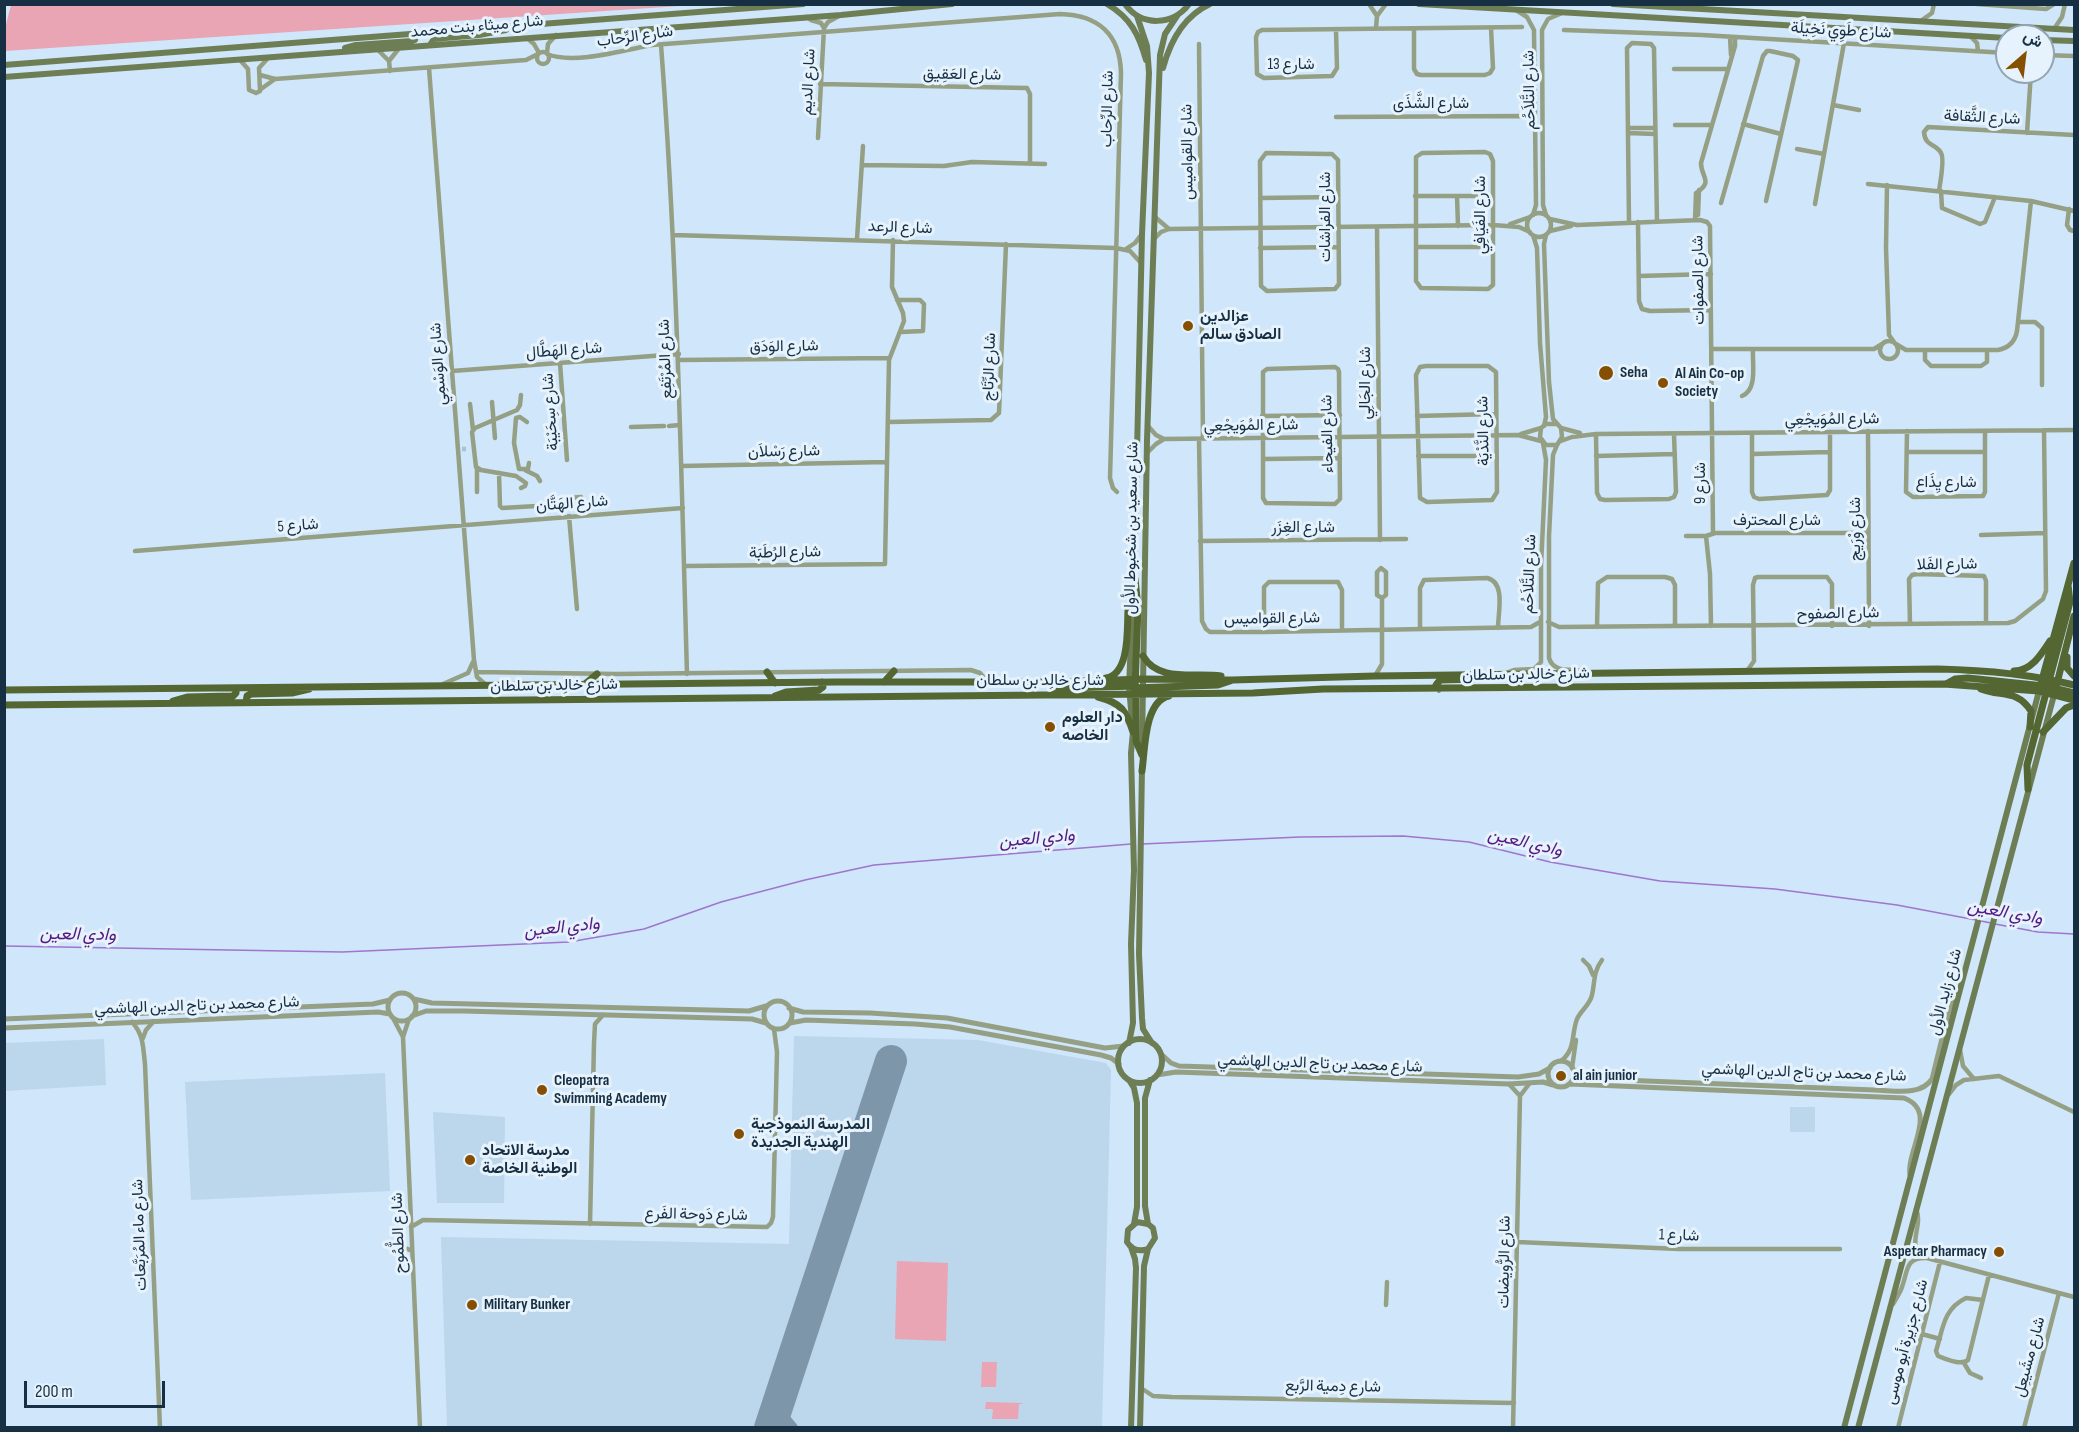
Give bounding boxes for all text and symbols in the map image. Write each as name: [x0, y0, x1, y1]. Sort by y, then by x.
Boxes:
street label: شارع ميثاء بنت محمد: [410, 12, 544, 42]
street label: شارع طَوِي نَخِيلَة: [1790, 19, 1892, 43]
street label: شارع الرِّحاب: [596, 22, 674, 52]
north arrow: [1995, 24, 2055, 84]
text: ش: [2020, 27, 2046, 52]
street label: شارع الديم: [798, 48, 820, 116]
street label: شارع التَّلاَحُم: [1520, 50, 1540, 130]
street label: شارع 13: [1267, 55, 1315, 75]
street label: شارع العَقِيق: [923, 65, 1001, 85]
street label: شارع الرِّحاب: [1098, 70, 1118, 148]
street label: شارع الشَّذَى: [1393, 94, 1469, 114]
street label: شارع القواميس: [1178, 104, 1198, 200]
street label: شارع الثَّقافة: [1943, 106, 2021, 130]
street label: شارع الفراشات: [1316, 172, 1336, 262]
street label: شارع الفَيَافِي: [1471, 176, 1491, 254]
street label: شارع الرعد: [867, 217, 933, 239]
street label: شارع الصفوات: [1689, 235, 1709, 325]
place label: عزالدين الصادق سالم: [1200, 307, 1281, 345]
street label: شارع المُرْتَفِع: [655, 319, 677, 399]
marker: عزالدين الصادق سالم: [1181, 319, 1195, 333]
street label: شارع الوَسْمِي: [427, 322, 451, 406]
street label: شارع الرِّتَاج: [979, 333, 1001, 401]
street label: شارع الوَدَق: [749, 337, 819, 357]
street label: شارع الهَطَّال: [525, 339, 603, 363]
street label: شارع الجَالِي: [1356, 346, 1376, 420]
place label: Seha: [1620, 363, 1648, 383]
marker: Seha: [1597, 364, 1615, 382]
place label: Al Ain Co-op Society: [1675, 364, 1744, 402]
street label: شارع سِحَيْبَة: [539, 372, 563, 452]
marker: Al Ain Co-op Society: [1656, 376, 1670, 390]
street label: شارع الفيحاء: [1318, 395, 1338, 473]
street label: شارع النَّدْيَة: [1474, 396, 1494, 466]
street label: شارع المُوَيجْعِي: [1784, 410, 1880, 430]
street label: شارع المُوَيجْعِي: [1203, 416, 1299, 436]
street label: شارع سعيد بن شخبوط الأول: [1121, 441, 1143, 615]
street label: شارع رَسْلاَن: [748, 442, 820, 462]
street label: شارع 9: [1691, 462, 1711, 504]
street label: شارع يِذَاع: [1915, 473, 1977, 493]
street label: شارع الهَتَّان: [535, 492, 609, 516]
street label: شارع وْرَيج: [1846, 497, 1866, 561]
street label: شارع المحترف: [1733, 511, 1821, 531]
street label: شارع 5: [277, 515, 319, 537]
street label: شارع الغِزَر: [1271, 518, 1335, 538]
street label: شارع التَّلاَحُم: [1519, 534, 1541, 614]
street label: شارع الرُطَبَة: [749, 543, 821, 563]
street label: شارع الفَلا: [1917, 555, 1977, 575]
street label: شارع الصفوح: [1797, 604, 1879, 624]
street label: شارع القواميس: [1224, 609, 1320, 629]
street label: شارع خالِد بن سلطان: [1462, 664, 1590, 686]
street label: شارع خالِد بن سلطان: [976, 671, 1104, 691]
street label: شارع خالِد بن سلطان: [490, 675, 618, 697]
place label: دار العلوم الخاصه: [1062, 708, 1123, 746]
marker: دار العلوم الخاصه: [1043, 720, 1057, 734]
water label: وادي العين: [1485, 824, 1565, 862]
water label: وادي العين: [998, 825, 1076, 853]
water label: وادي العين: [1966, 896, 2044, 930]
water label: وادي العين: [523, 913, 601, 943]
water label: وادي العين: [40, 924, 116, 946]
street label: شارع زايد الأول: [1925, 947, 1967, 1037]
street label: شارع محمد بن تاج الدين الهاشمي: [94, 993, 300, 1019]
street label: شارع محمد بن تاج الدين الهاشمي: [1217, 1051, 1423, 1077]
street label: شارع محمد بن تاج الدين الهاشمي: [1701, 1060, 1907, 1086]
place label: al ain junior: [1573, 1066, 1637, 1086]
marker: al ain junior: [1554, 1069, 1568, 1083]
place label: Cleopatra Swimming Academy: [554, 1071, 667, 1109]
marker: Cleopatra Swimming Academy: [535, 1083, 549, 1097]
place label: المدرسة النموذجية الهندية الجديدة: [751, 1115, 870, 1153]
marker: المدرسة النموذجية الهندية الجديدة: [732, 1127, 746, 1141]
place label: مدرسة الاتحاد الوطنية الخاصة: [482, 1141, 577, 1179]
marker: مدرسة الاتحاد الوطنية الخاصة: [463, 1153, 477, 1167]
street label: شارع ماء المُرَبَّعات: [128, 1179, 152, 1291]
street label: شارع الطُّمُوح: [388, 1192, 410, 1274]
street label: شارع دَوحة الفَرع: [644, 1204, 748, 1226]
street label: شارع الرُّويضات: [1495, 1215, 1515, 1309]
street label: شارع 1: [1659, 1226, 1699, 1246]
place label: Aspetar Pharmacy: [1884, 1242, 1987, 1262]
marker: Aspetar Pharmacy: [1992, 1245, 2006, 1259]
street label: شارع جزيرة أبو موسى: [1881, 1277, 1933, 1407]
place label: Military Bunker: [484, 1295, 570, 1315]
marker: Military Bunker: [465, 1298, 479, 1312]
street label: شارع مشَيعِل: [2010, 1315, 2050, 1399]
scale bar: [27, 1369, 168, 1407]
street label: شارع دِمية الرَّبع: [1285, 1377, 1381, 1397]
text: 200 m: [35, 1381, 73, 1402]

